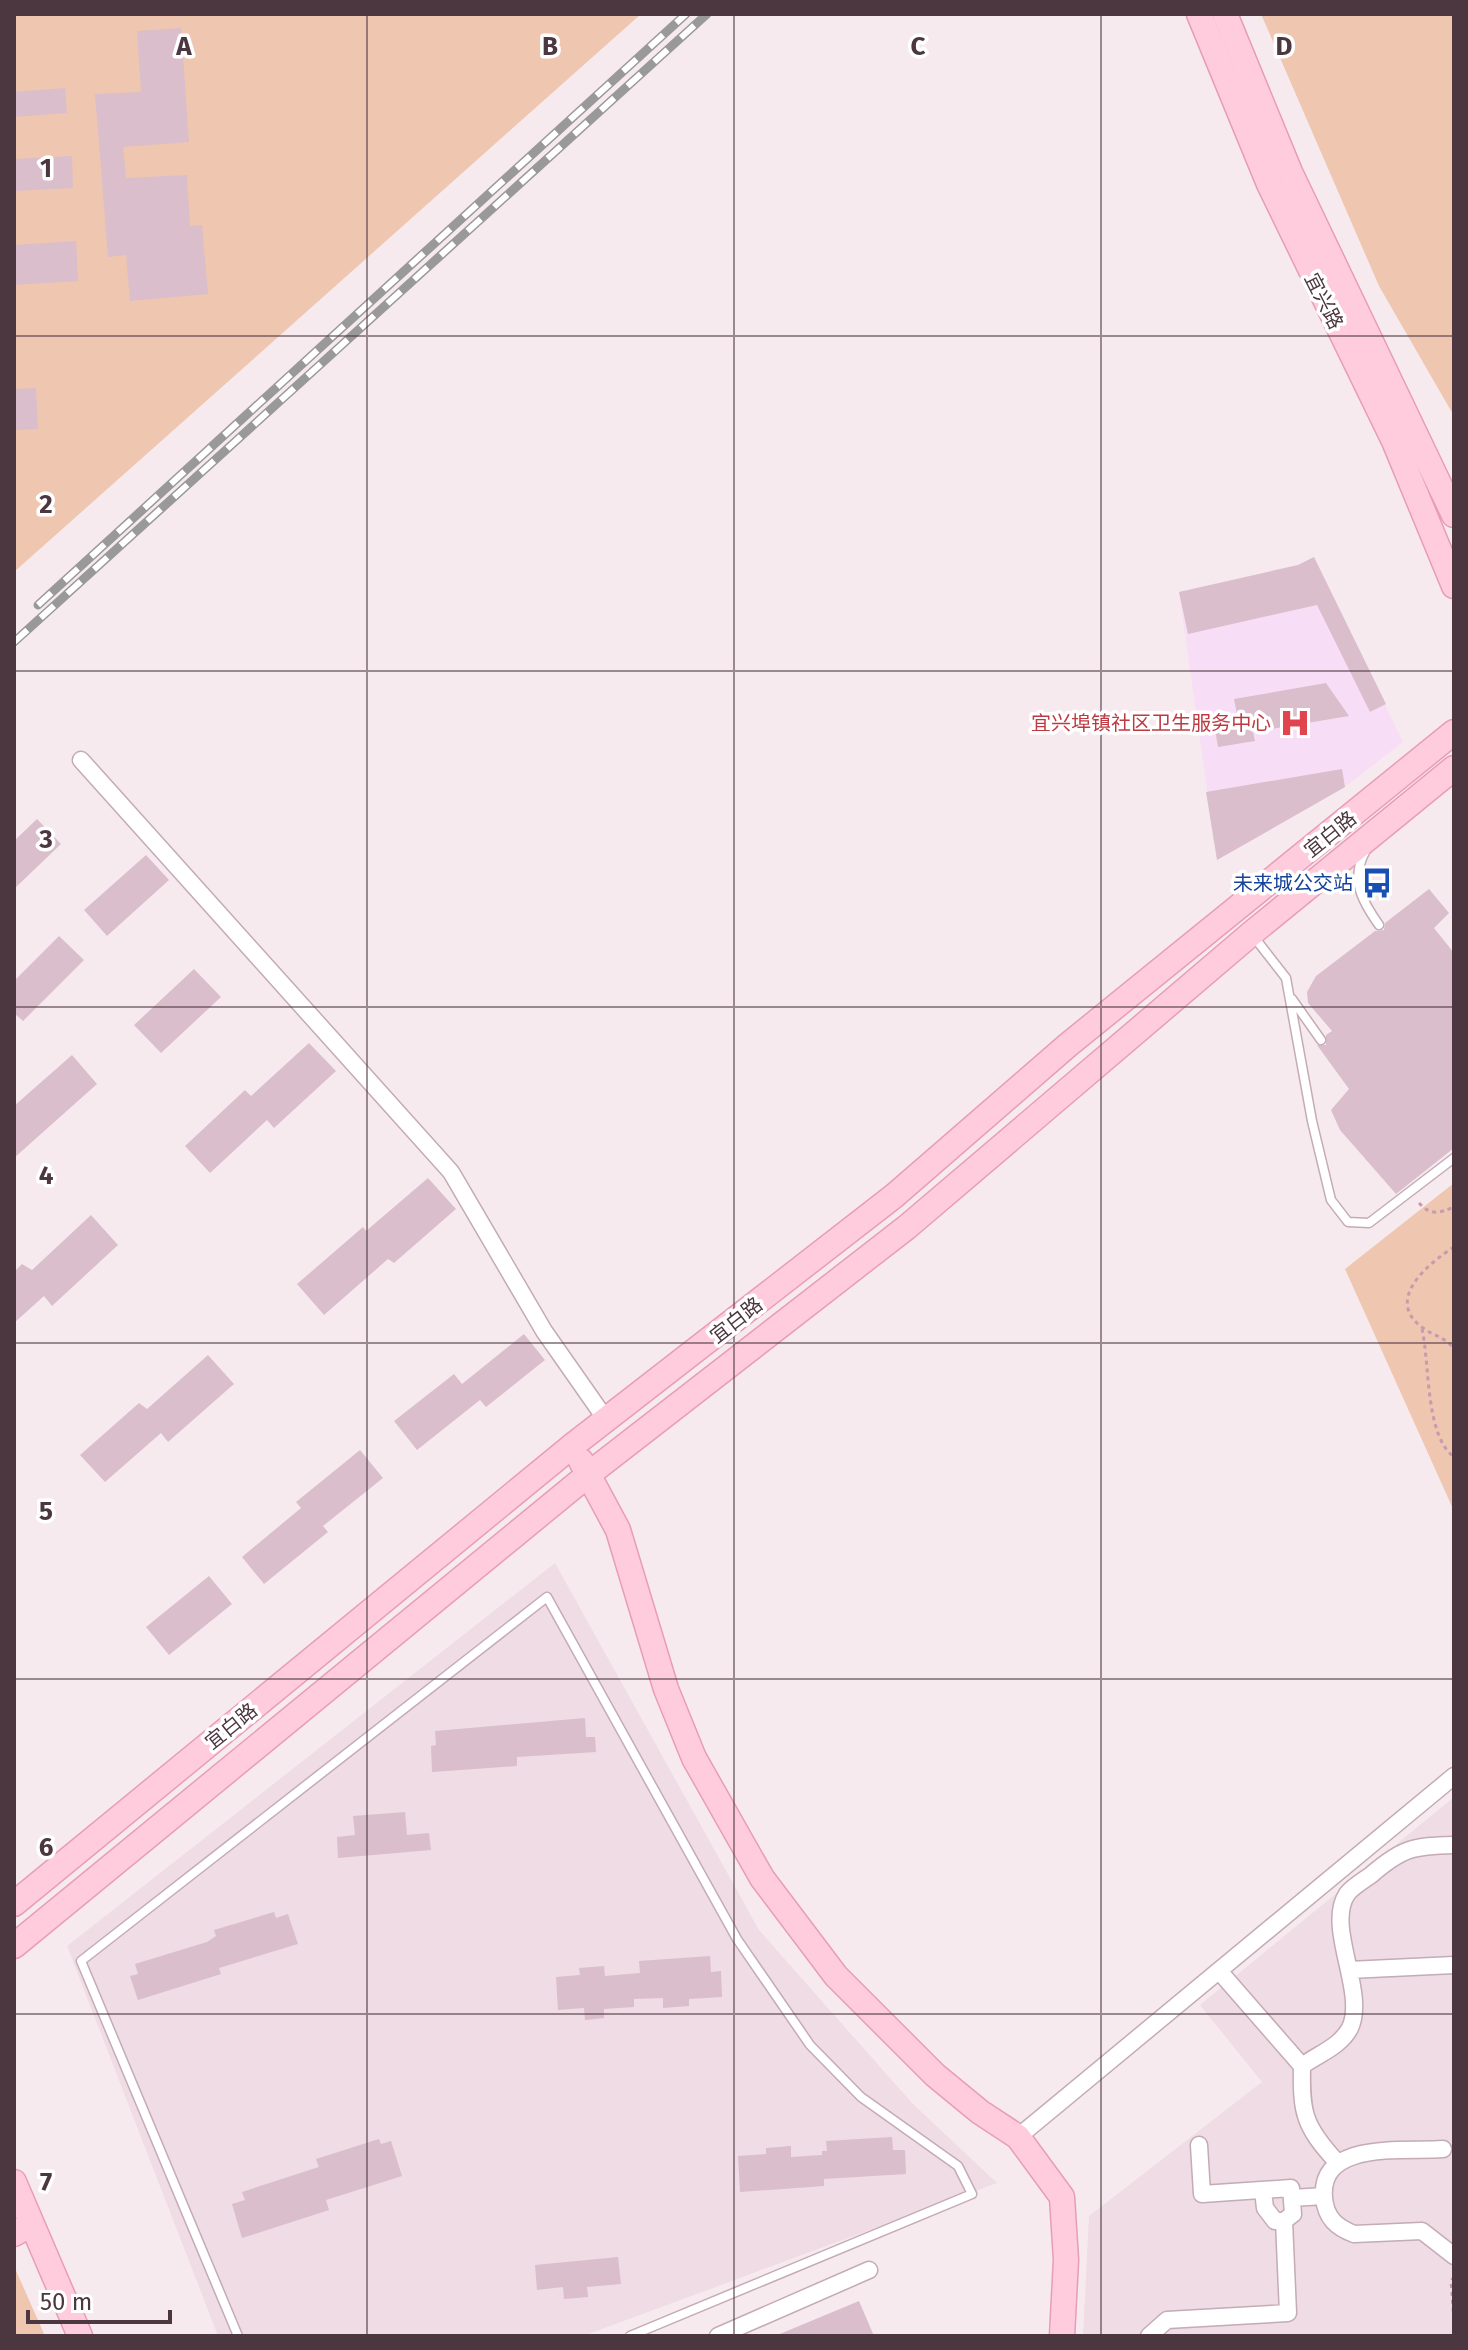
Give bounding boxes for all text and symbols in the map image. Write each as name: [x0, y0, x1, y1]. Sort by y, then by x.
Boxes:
text: A: [175, 31, 192, 62]
text: B: [542, 31, 558, 62]
text: C: [911, 31, 926, 62]
text: D: [1276, 31, 1293, 62]
text: 1: [40, 153, 52, 184]
street label: 宜兴路: [1300, 269, 1348, 333]
text: 2: [39, 489, 53, 520]
hospital icon: 宜兴埠镇社区卫生服务中心: [1278, 706, 1312, 740]
place label: 宜兴埠镇社区卫生服务中心: [1031, 711, 1271, 735]
street label: 宜白路: [1299, 806, 1361, 862]
text: 3: [38, 824, 53, 855]
bus stop icon: 未来城公交站: [1360, 866, 1394, 900]
place label: 未来城公交站: [1233, 871, 1353, 895]
text: 4: [39, 1160, 54, 1191]
street label: 宜白路: [705, 1292, 767, 1348]
text: 5: [39, 1496, 53, 1527]
street label: 宜白路: [200, 1698, 262, 1754]
text: 6: [39, 1832, 54, 1863]
text: 7: [40, 2167, 52, 2198]
scale bar: [28, 2274, 170, 2324]
text: 50 m: [40, 2288, 92, 2316]

